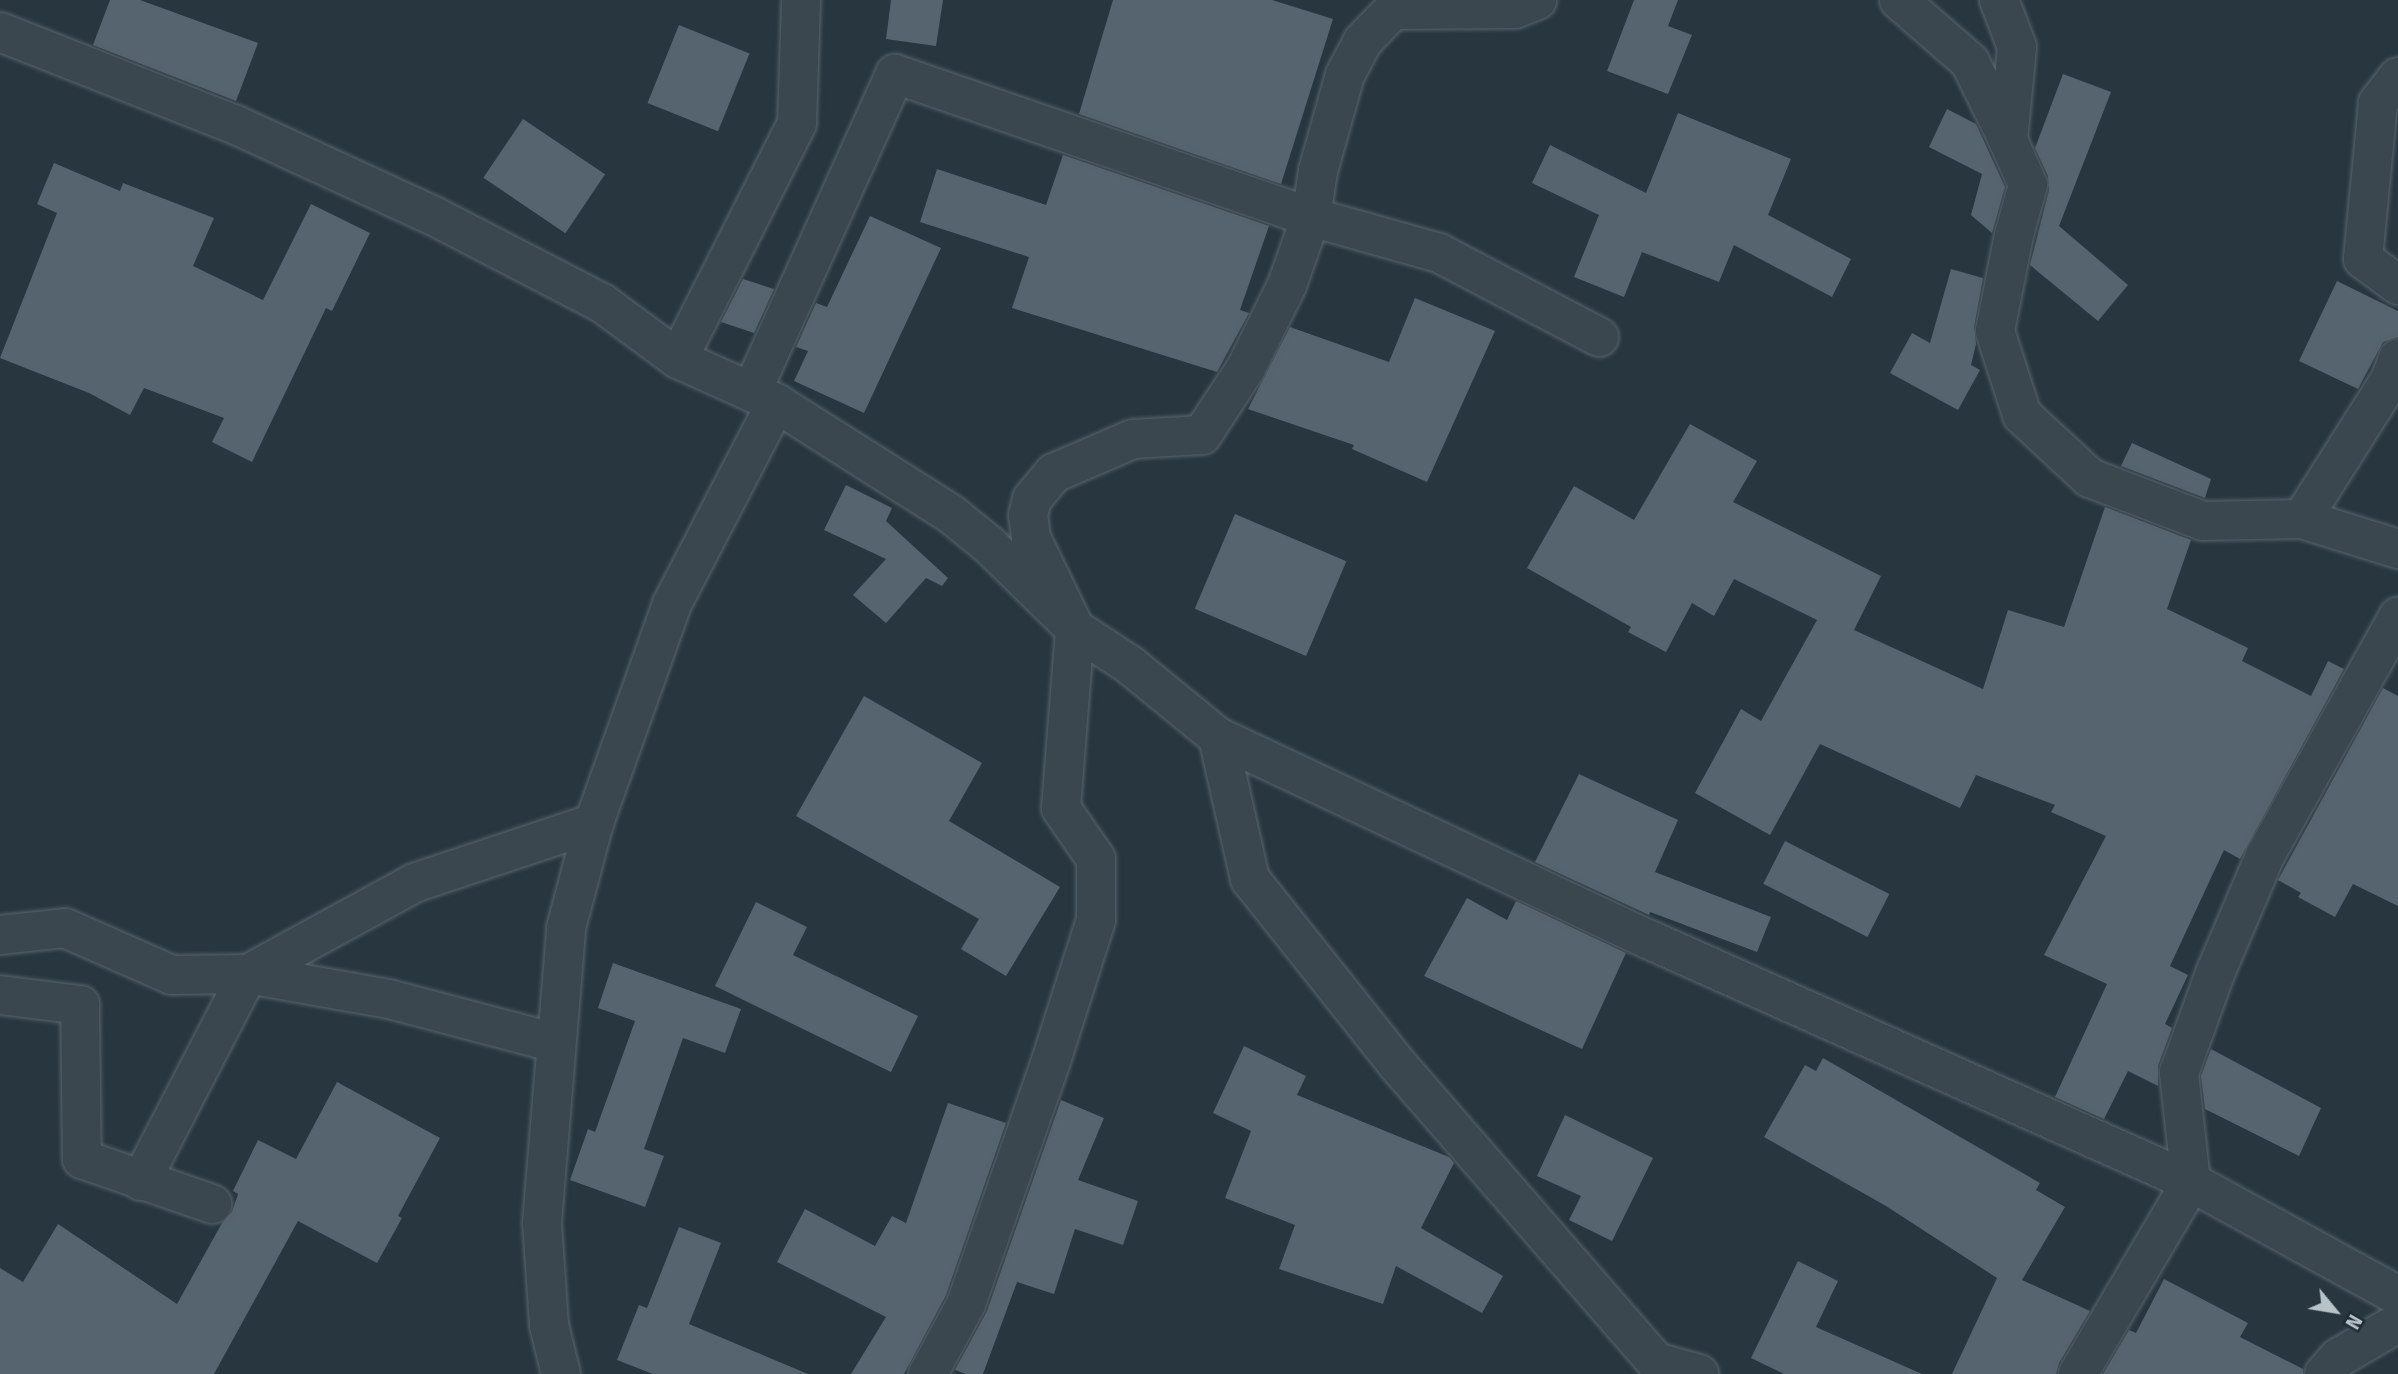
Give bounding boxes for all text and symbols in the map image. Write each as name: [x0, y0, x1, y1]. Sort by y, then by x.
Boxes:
north arrow: [2300, 1276, 2370, 1346]
text: N: [2341, 1311, 2367, 1333]

